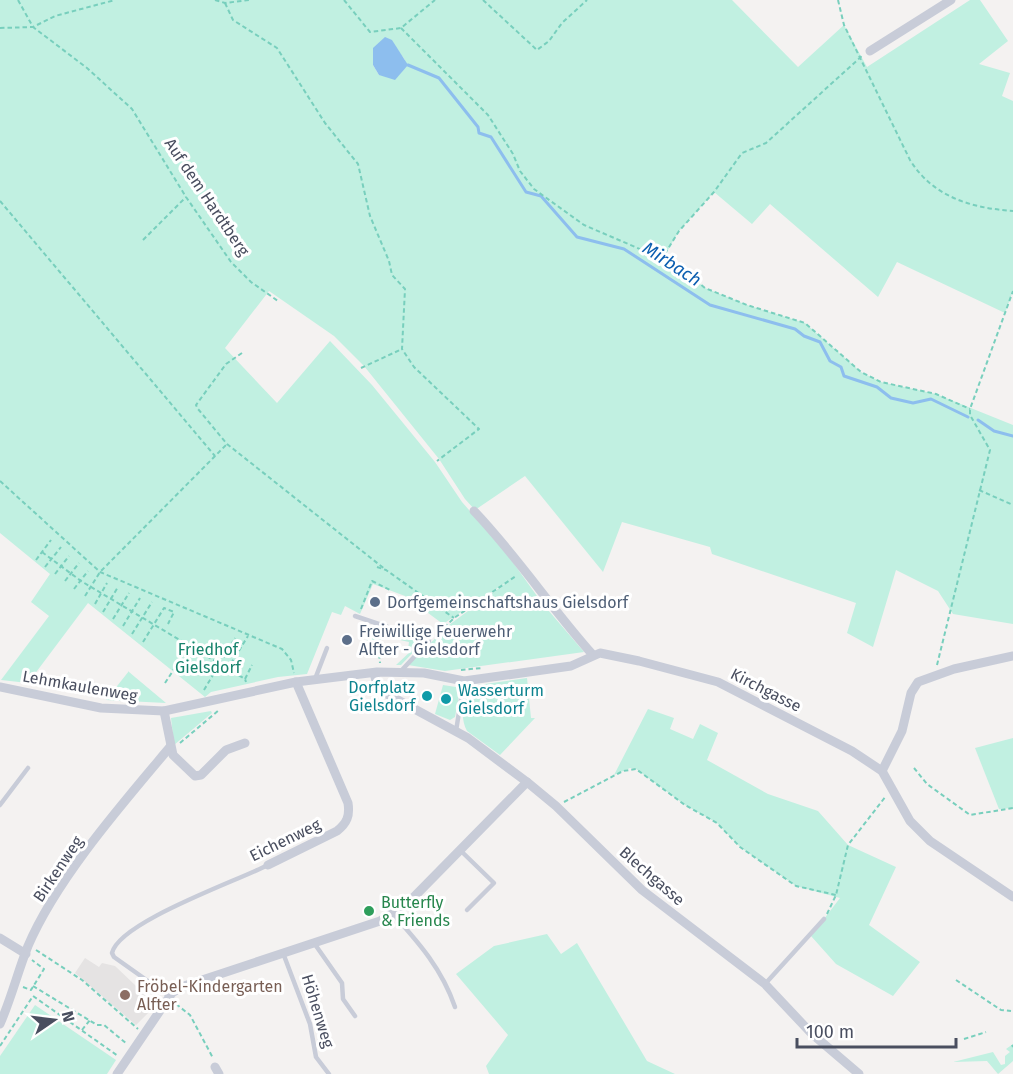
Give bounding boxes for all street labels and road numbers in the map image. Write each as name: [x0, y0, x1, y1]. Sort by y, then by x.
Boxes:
street label: Auf dem Hardtberg: [161, 135, 254, 260]
street label: Kirchgasse: [728, 664, 804, 716]
street label: Lehmkaulenweg: [21, 667, 140, 706]
street label: Eichenweg: [246, 814, 324, 865]
street label: Birkenweg: [29, 832, 87, 905]
street label: Blechgasse: [616, 843, 688, 909]
street label: Höhenweg: [298, 972, 338, 1051]

